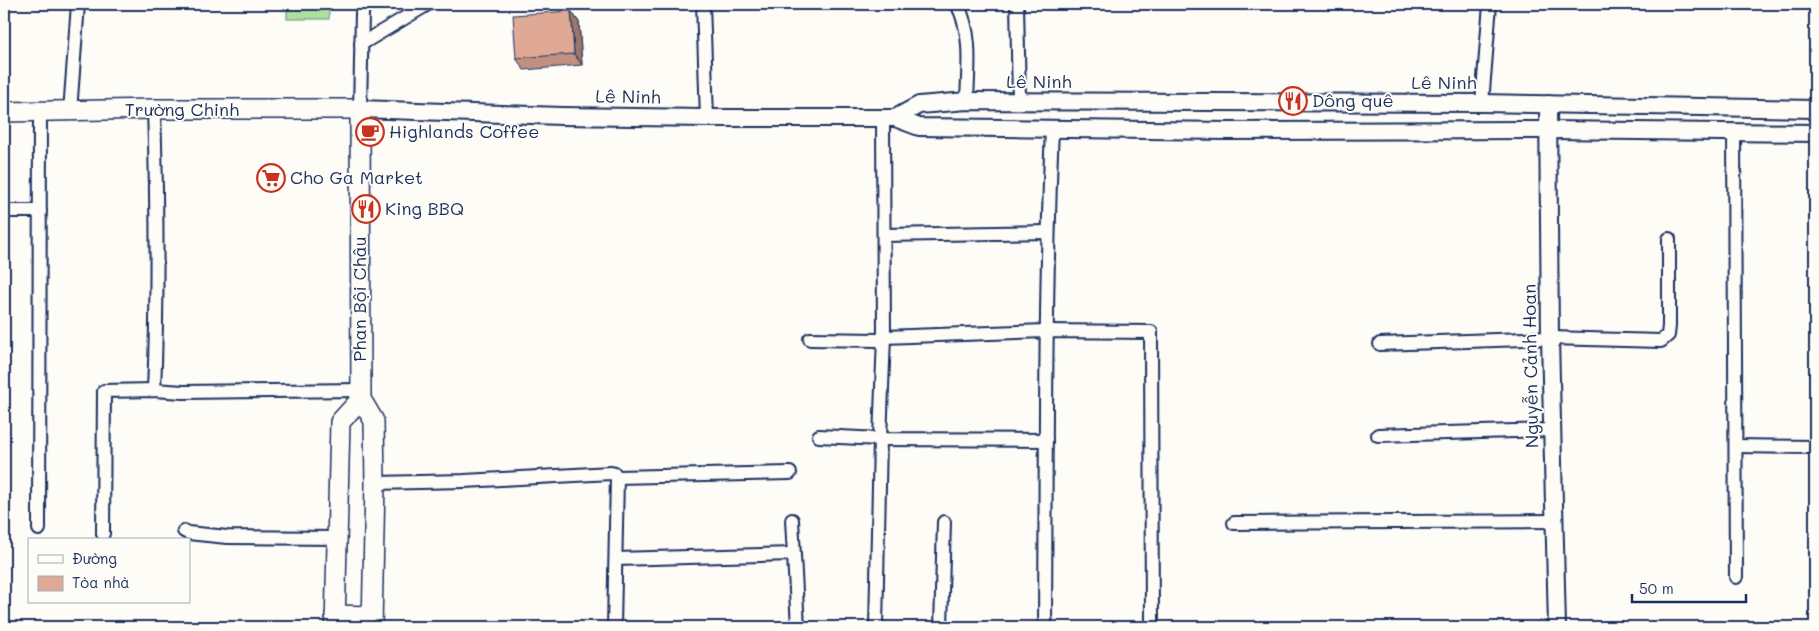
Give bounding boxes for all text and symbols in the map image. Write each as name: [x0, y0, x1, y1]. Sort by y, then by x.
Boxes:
street label: Lê Ninh: [1006, 69, 1072, 93]
street label: Lê Ninh: [1411, 70, 1477, 94]
street label: Lê Ninh: [595, 83, 661, 109]
restaurant icon: Dông quê: [1278, 86, 1308, 116]
place label: Dông quê: [1312, 88, 1394, 112]
street label: Trường Chinh: [125, 97, 239, 121]
cafe icon: Highlands Coffee: [355, 117, 385, 147]
place label: Highlands Coffee: [389, 119, 539, 143]
supermarket icon: Cho Ga Market: [256, 163, 286, 193]
place label: Cho Ga Market: [290, 165, 423, 189]
restaurant icon: King BBQ: [351, 194, 381, 224]
place label: King BBQ: [385, 196, 464, 220]
street label: Phan Bội Châu: [347, 236, 371, 362]
street label: Nguyễn Cảnh Hoan: [1517, 284, 1543, 448]
legend: [28, 538, 190, 604]
text: Đường: [72, 548, 117, 568]
scale bar: [1632, 571, 1745, 603]
text: Tòa nhà: [72, 572, 130, 592]
text: 50 m: [1639, 578, 1674, 598]

